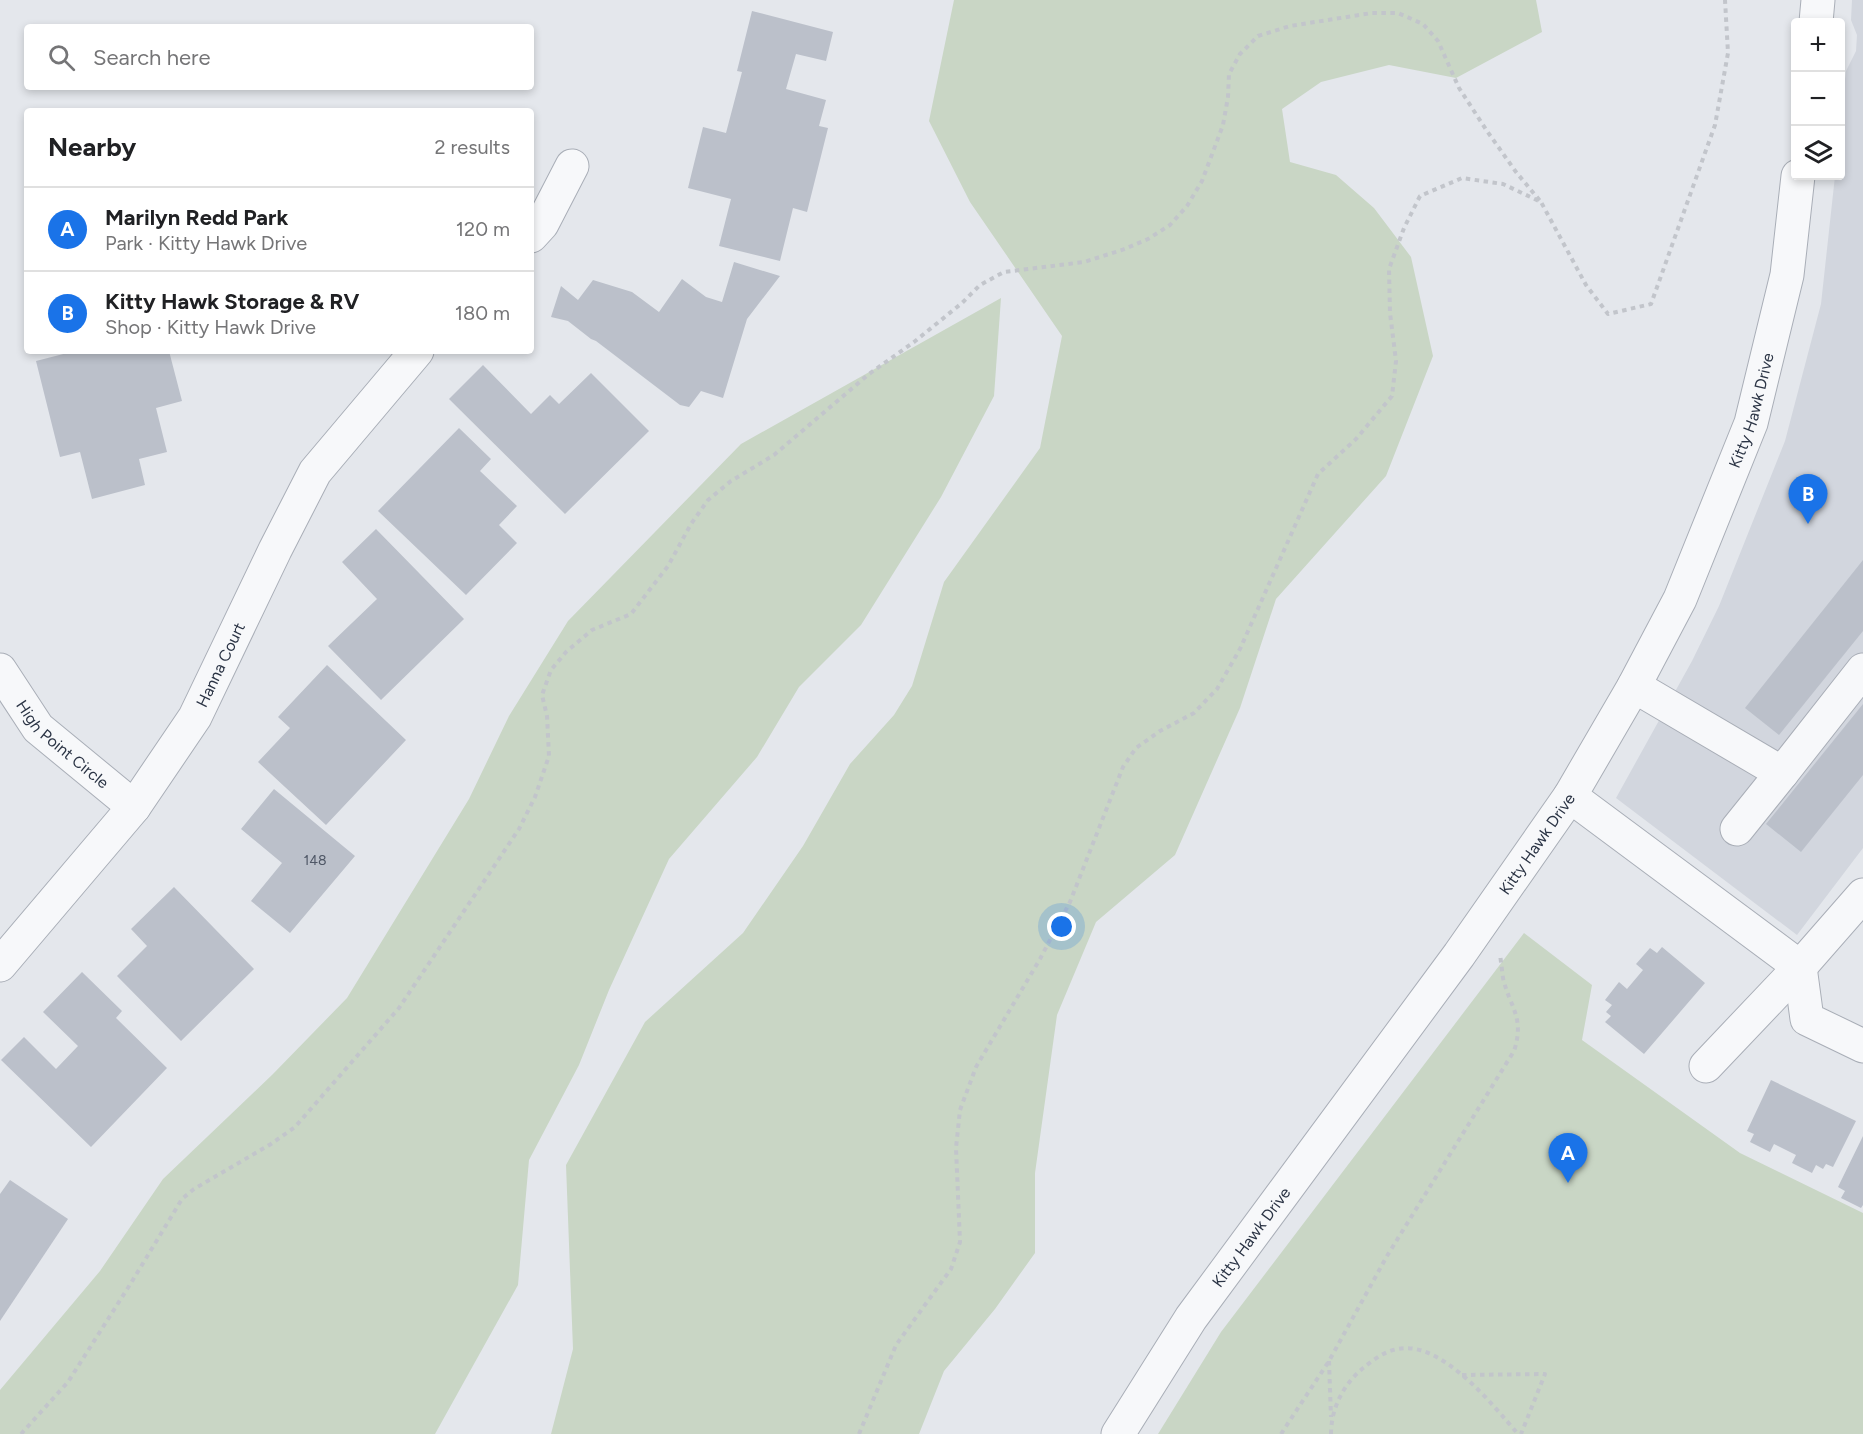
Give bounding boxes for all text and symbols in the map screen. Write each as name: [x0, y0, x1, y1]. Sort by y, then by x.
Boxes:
map controls: [1791, 18, 1845, 180]
button: +: [1791, 18, 1845, 72]
search box: [24, 24, 534, 90]
icon: search: [45, 41, 78, 74]
text: Search here: [93, 44, 211, 71]
button: −: [1791, 72, 1845, 126]
button: layers: [1791, 126, 1845, 180]
text: Nearby: [48, 131, 136, 163]
text: 2 results: [434, 135, 510, 159]
text: Marilyn Redd Park: [105, 204, 288, 231]
text: A: [60, 217, 75, 241]
text: 120 m: [456, 217, 510, 241]
text: Park · Kitty Hawk Drive: [105, 231, 307, 255]
text: Kitty Hawk Storage & RV: [105, 288, 359, 315]
text: B: [61, 301, 74, 325]
text: 180 m: [455, 301, 510, 325]
text: Shop · Kitty Hawk Drive: [105, 315, 316, 339]
street label: Kitty Hawk Drive: [1724, 351, 1777, 470]
pin: B: [1788, 474, 1828, 524]
street label: Hanna Court: [192, 619, 248, 710]
street label: High Point Circle: [13, 696, 113, 792]
street label: Kitty Hawk Drive: [1495, 789, 1579, 898]
house number: 148: [303, 852, 327, 869]
your location: [1047, 912, 1076, 941]
pin: A: [1548, 1134, 1588, 1183]
street label: Kitty Hawk Drive: [1208, 1183, 1294, 1290]

